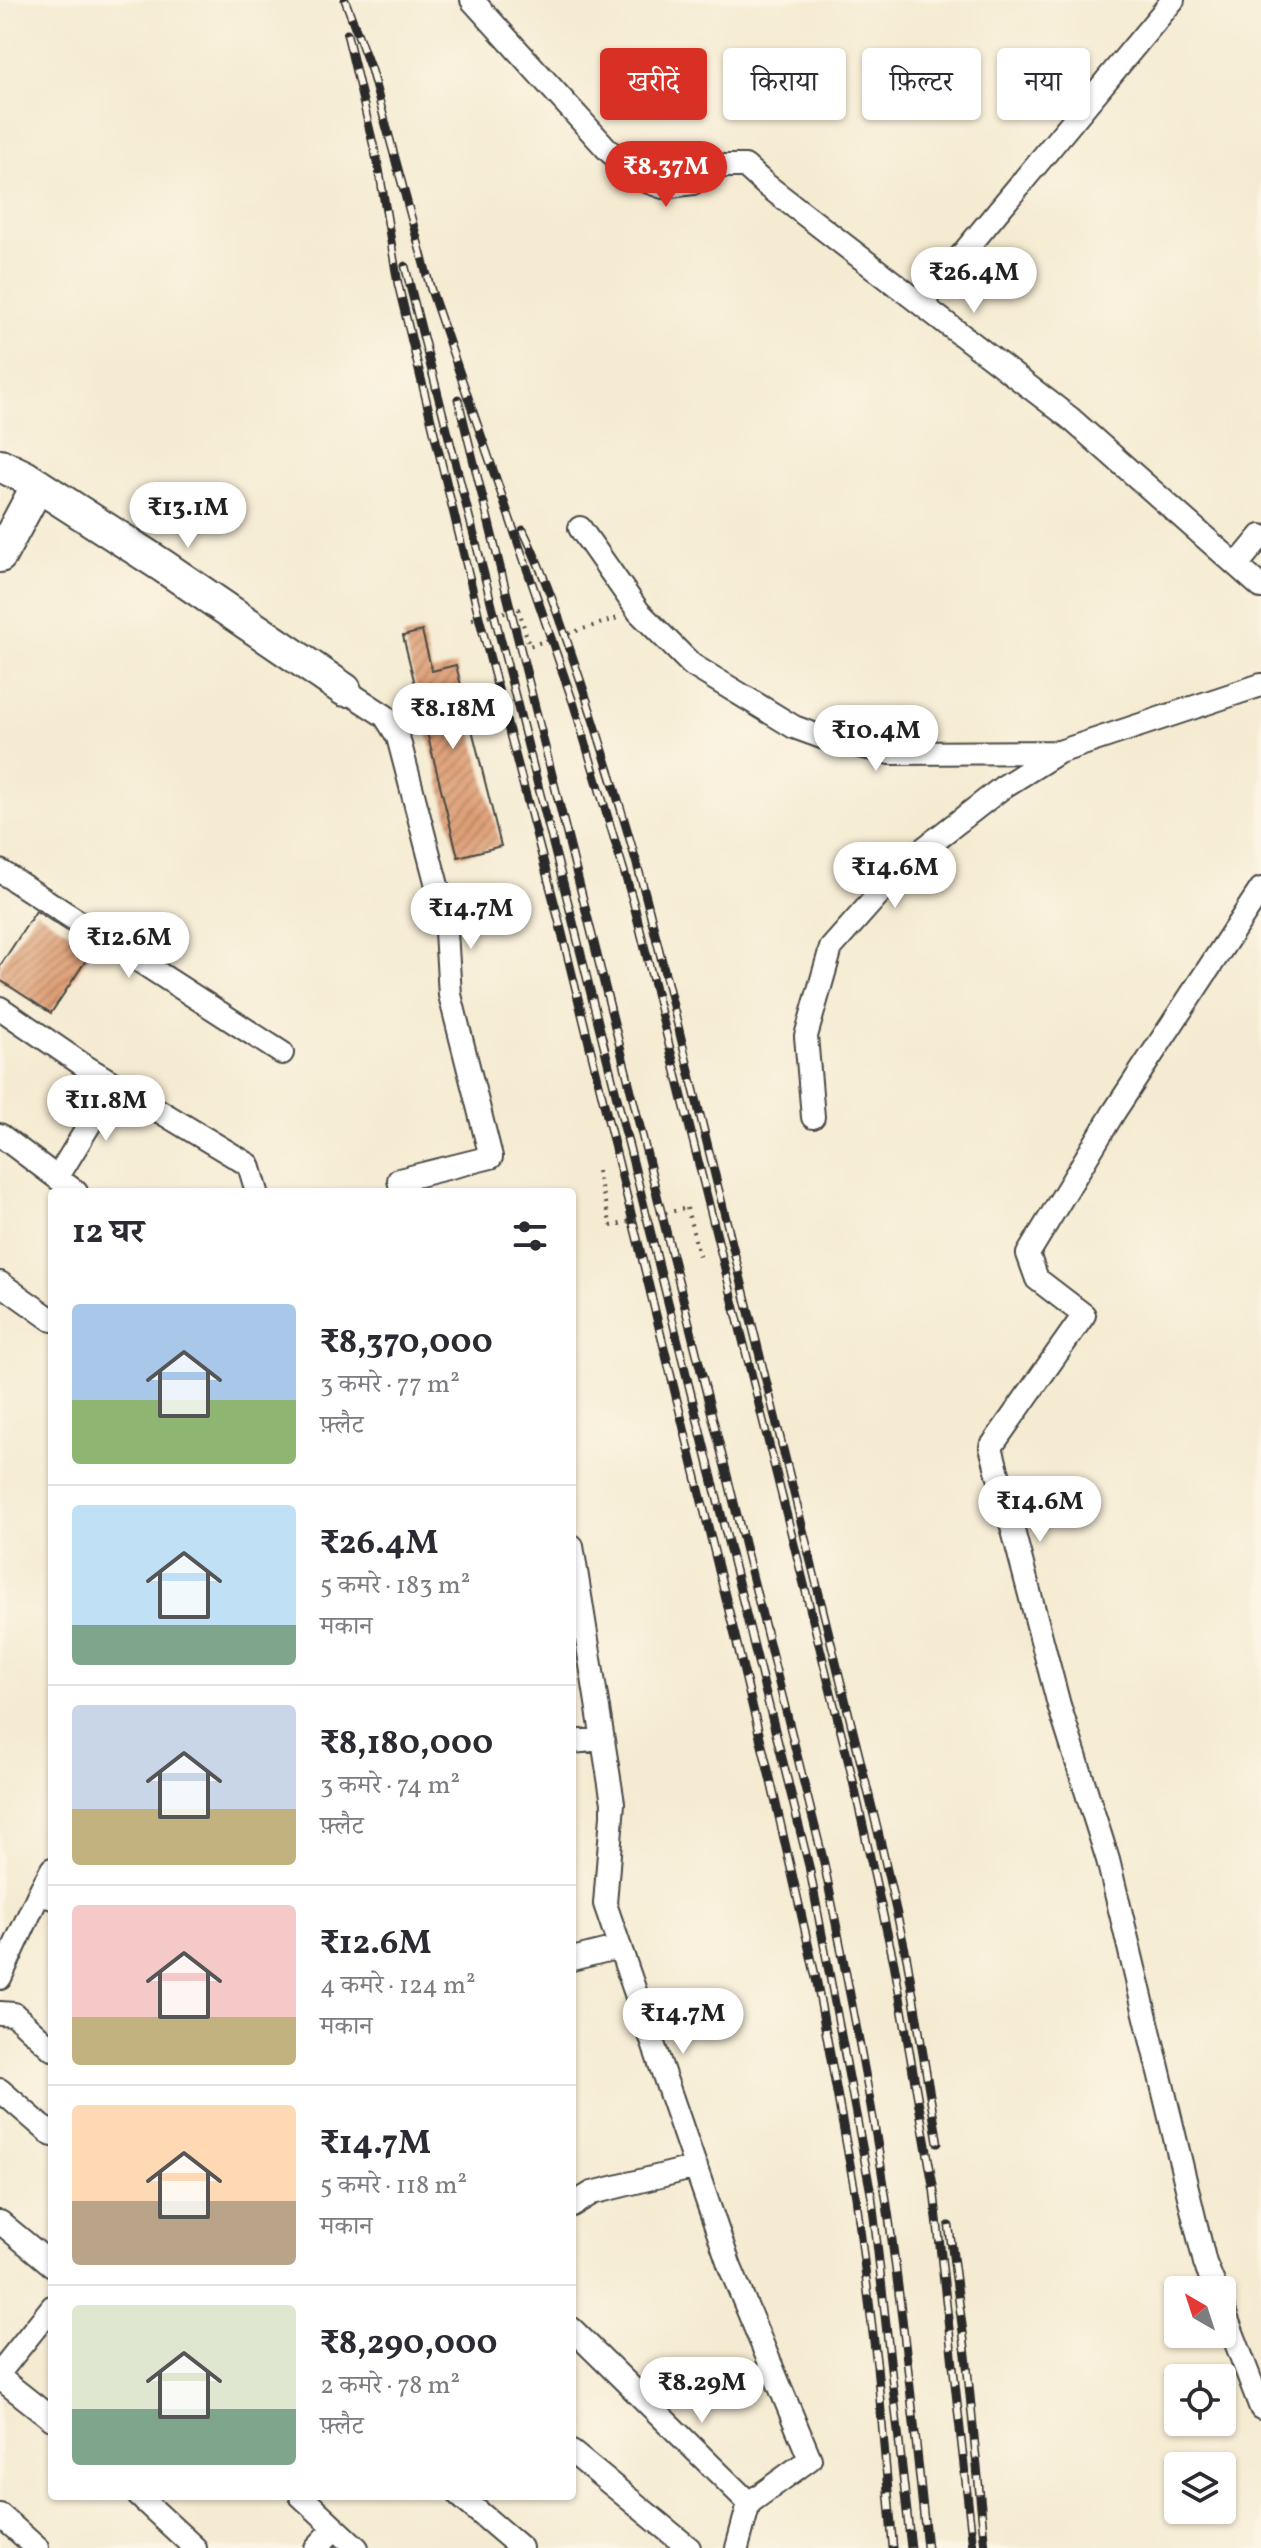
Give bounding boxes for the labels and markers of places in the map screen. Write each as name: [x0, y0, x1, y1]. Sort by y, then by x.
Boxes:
pin: ₹8.37M: [601, 141, 731, 209]
pin: ₹26.4M: [909, 247, 1039, 315]
pin: ₹13.1M: [123, 482, 253, 550]
pin: ₹8.18M: [388, 683, 518, 751]
pin: ₹10.4M: [811, 705, 941, 773]
pin: ₹14.6M: [830, 842, 960, 910]
pin: ₹14.7M: [406, 883, 536, 951]
pin: ₹12.6M: [64, 912, 194, 980]
pin: ₹11.8M: [41, 1075, 171, 1143]
pin: ₹14.6M: [975, 1476, 1105, 1544]
pin: ₹14.7M: [618, 1988, 748, 2056]
pin: ₹8.29M: [637, 2357, 767, 2425]

